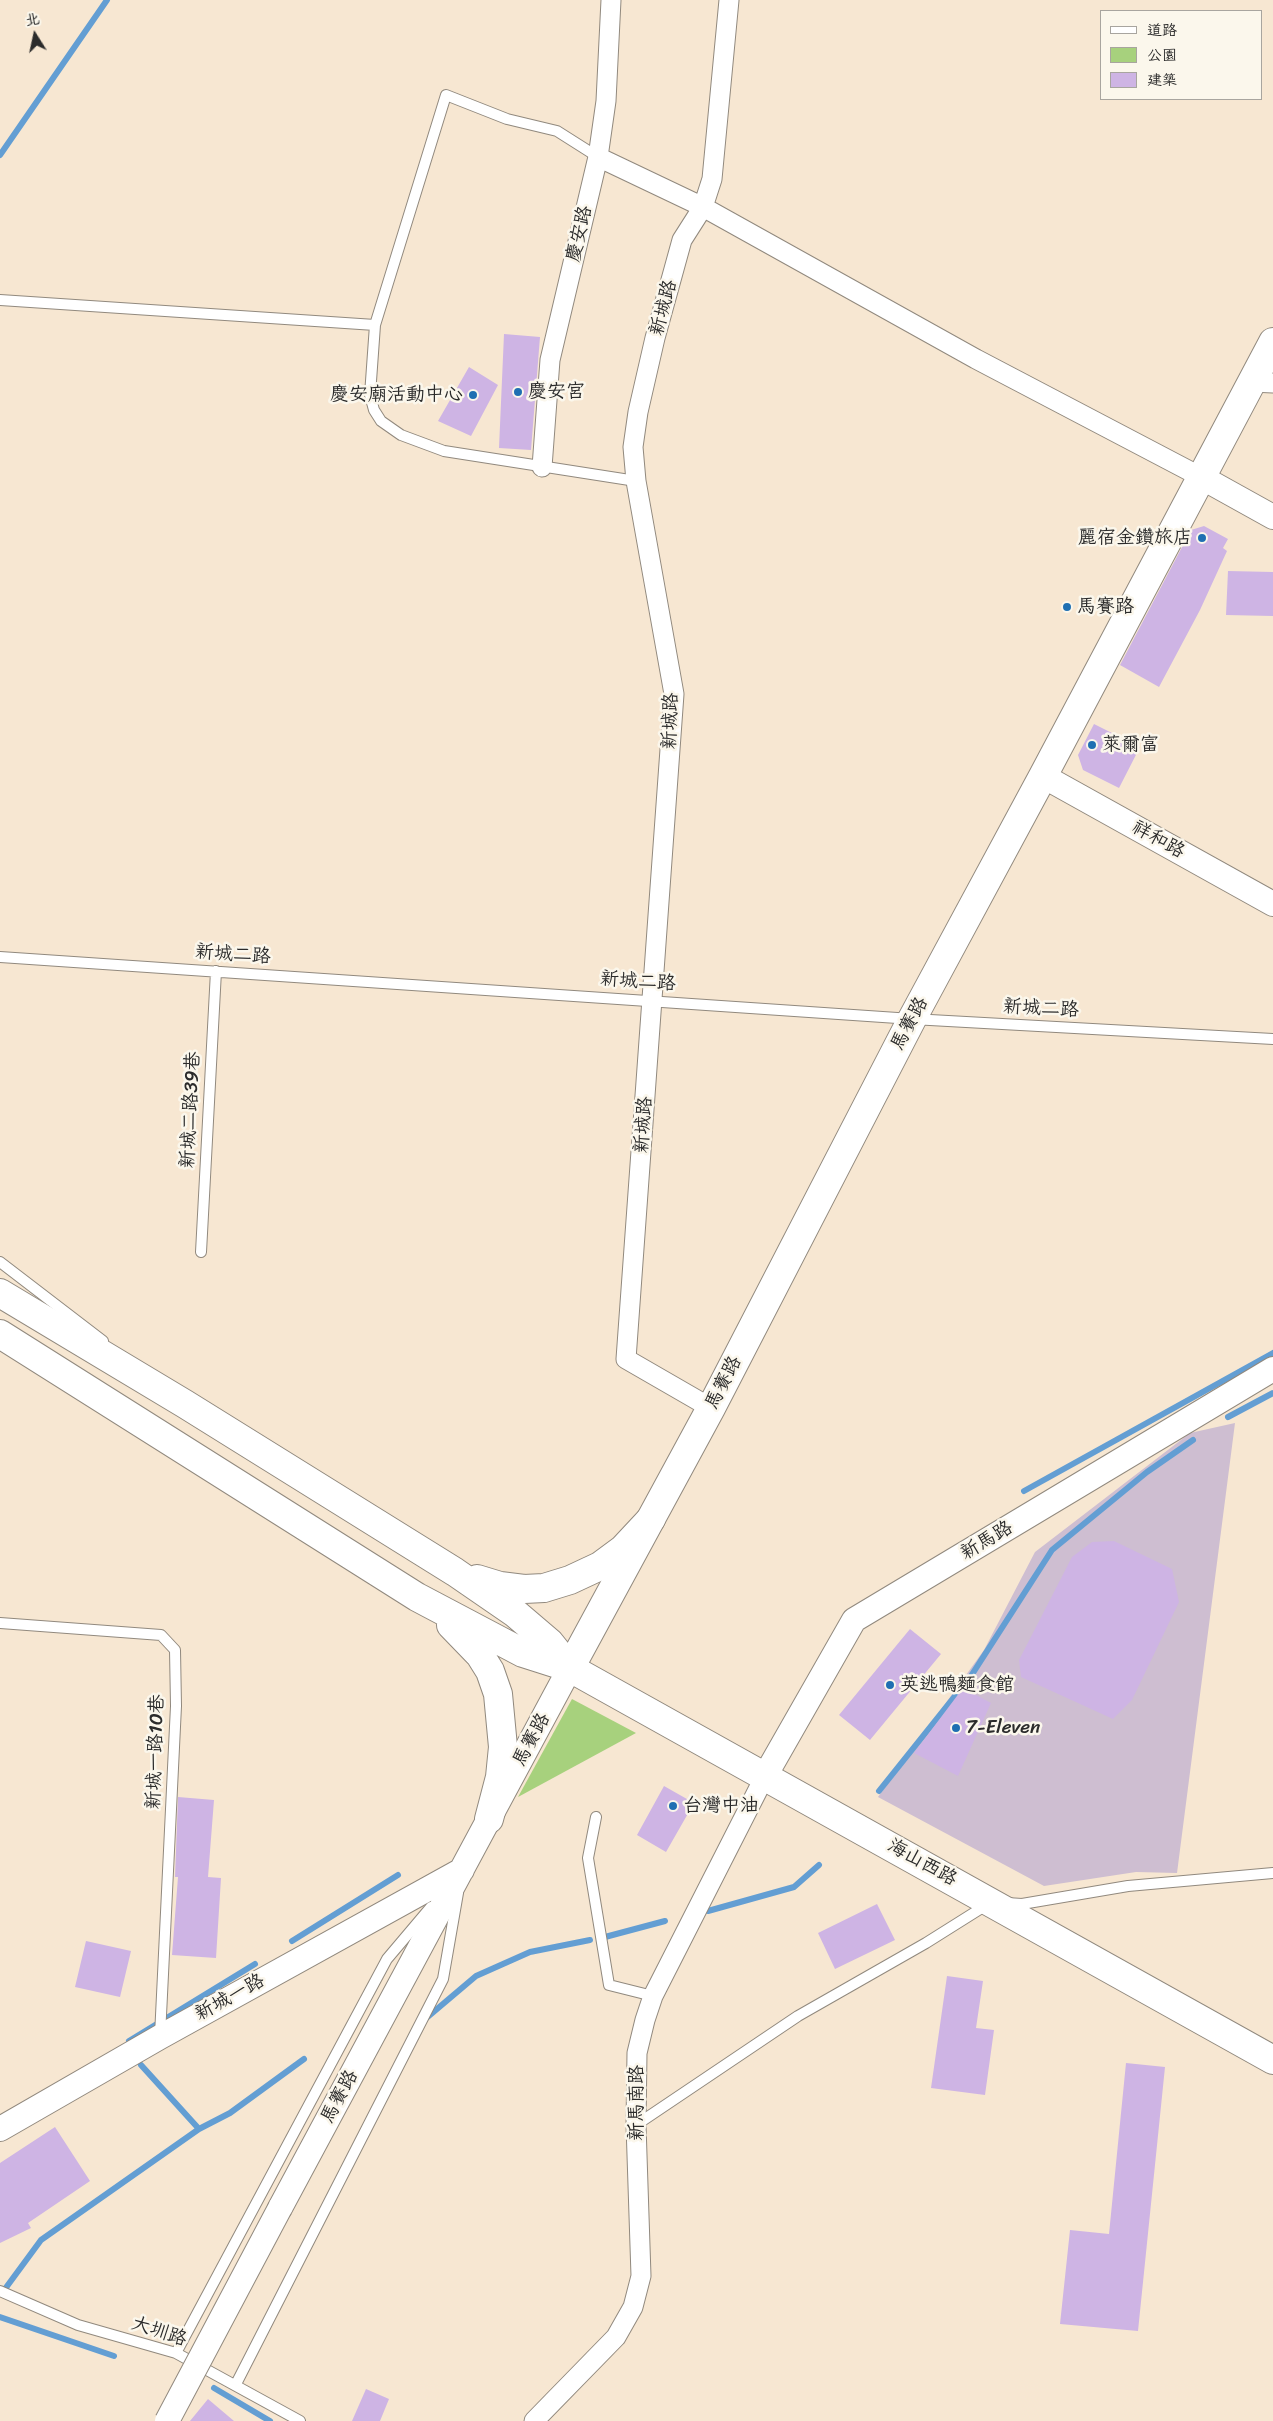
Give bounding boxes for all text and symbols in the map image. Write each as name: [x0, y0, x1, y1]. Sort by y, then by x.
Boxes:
text: 北: [23, 6, 41, 33]
north arrow: [10, 10, 60, 60]
legend: [1100, 10, 1263, 100]
text: 道路: [1147, 17, 1177, 43]
text: 公園: [1147, 42, 1177, 68]
text: 建築: [1147, 67, 1177, 93]
street label: 慶安路: [562, 204, 598, 264]
street label: 新城路: [646, 278, 682, 338]
place label: 慶安宮: [528, 381, 585, 403]
place label: 慶安廟活動中心: [330, 384, 463, 406]
marker: 慶安宮: [512, 386, 524, 398]
marker: 慶安廟活動中心: [467, 389, 479, 401]
place label: 麗宿金鑽旅店: [1078, 527, 1192, 549]
marker: 麗宿金鑽旅店: [1196, 532, 1208, 544]
place label: 馬賽路: [1077, 596, 1134, 618]
marker: 馬賽路: [1061, 601, 1073, 613]
street label: 新城路: [659, 692, 683, 750]
place label: 萊爾富: [1102, 734, 1159, 756]
marker: 萊爾富: [1086, 739, 1098, 751]
street label: 祥和路: [1128, 816, 1188, 864]
street label: 新城二路: [194, 941, 272, 969]
street label: 新城二路: [599, 968, 677, 996]
street label: 馬賽路: [887, 993, 933, 1055]
street label: 新城二路: [1002, 996, 1080, 1022]
street label: 新城二路39巷: [177, 1051, 205, 1169]
street label: 新城路: [631, 1096, 657, 1154]
street label: 馬賽路: [701, 1352, 747, 1414]
street label: 新馬路: [957, 1517, 1017, 1565]
place label: 英逃鴨麵食館: [900, 1674, 1014, 1696]
marker: 英逃鴨麵食館: [884, 1679, 896, 1691]
street label: 新城一路10巷: [143, 1694, 169, 1810]
street label: 馬賽路: [509, 1709, 555, 1771]
place label: 7-Eleven: [966, 1717, 1040, 1739]
marker: 7-Eleven: [950, 1722, 962, 1734]
place label: 台灣中油: [683, 1795, 759, 1817]
marker: 台灣中油: [667, 1800, 679, 1812]
street label: 海山西路: [883, 1835, 961, 1891]
street label: 新城一路: [191, 1970, 269, 2026]
street label: 新馬南路: [626, 2065, 648, 2141]
street label: 馬賽路: [317, 2066, 363, 2128]
street label: 大圳路: [128, 2312, 190, 2352]

